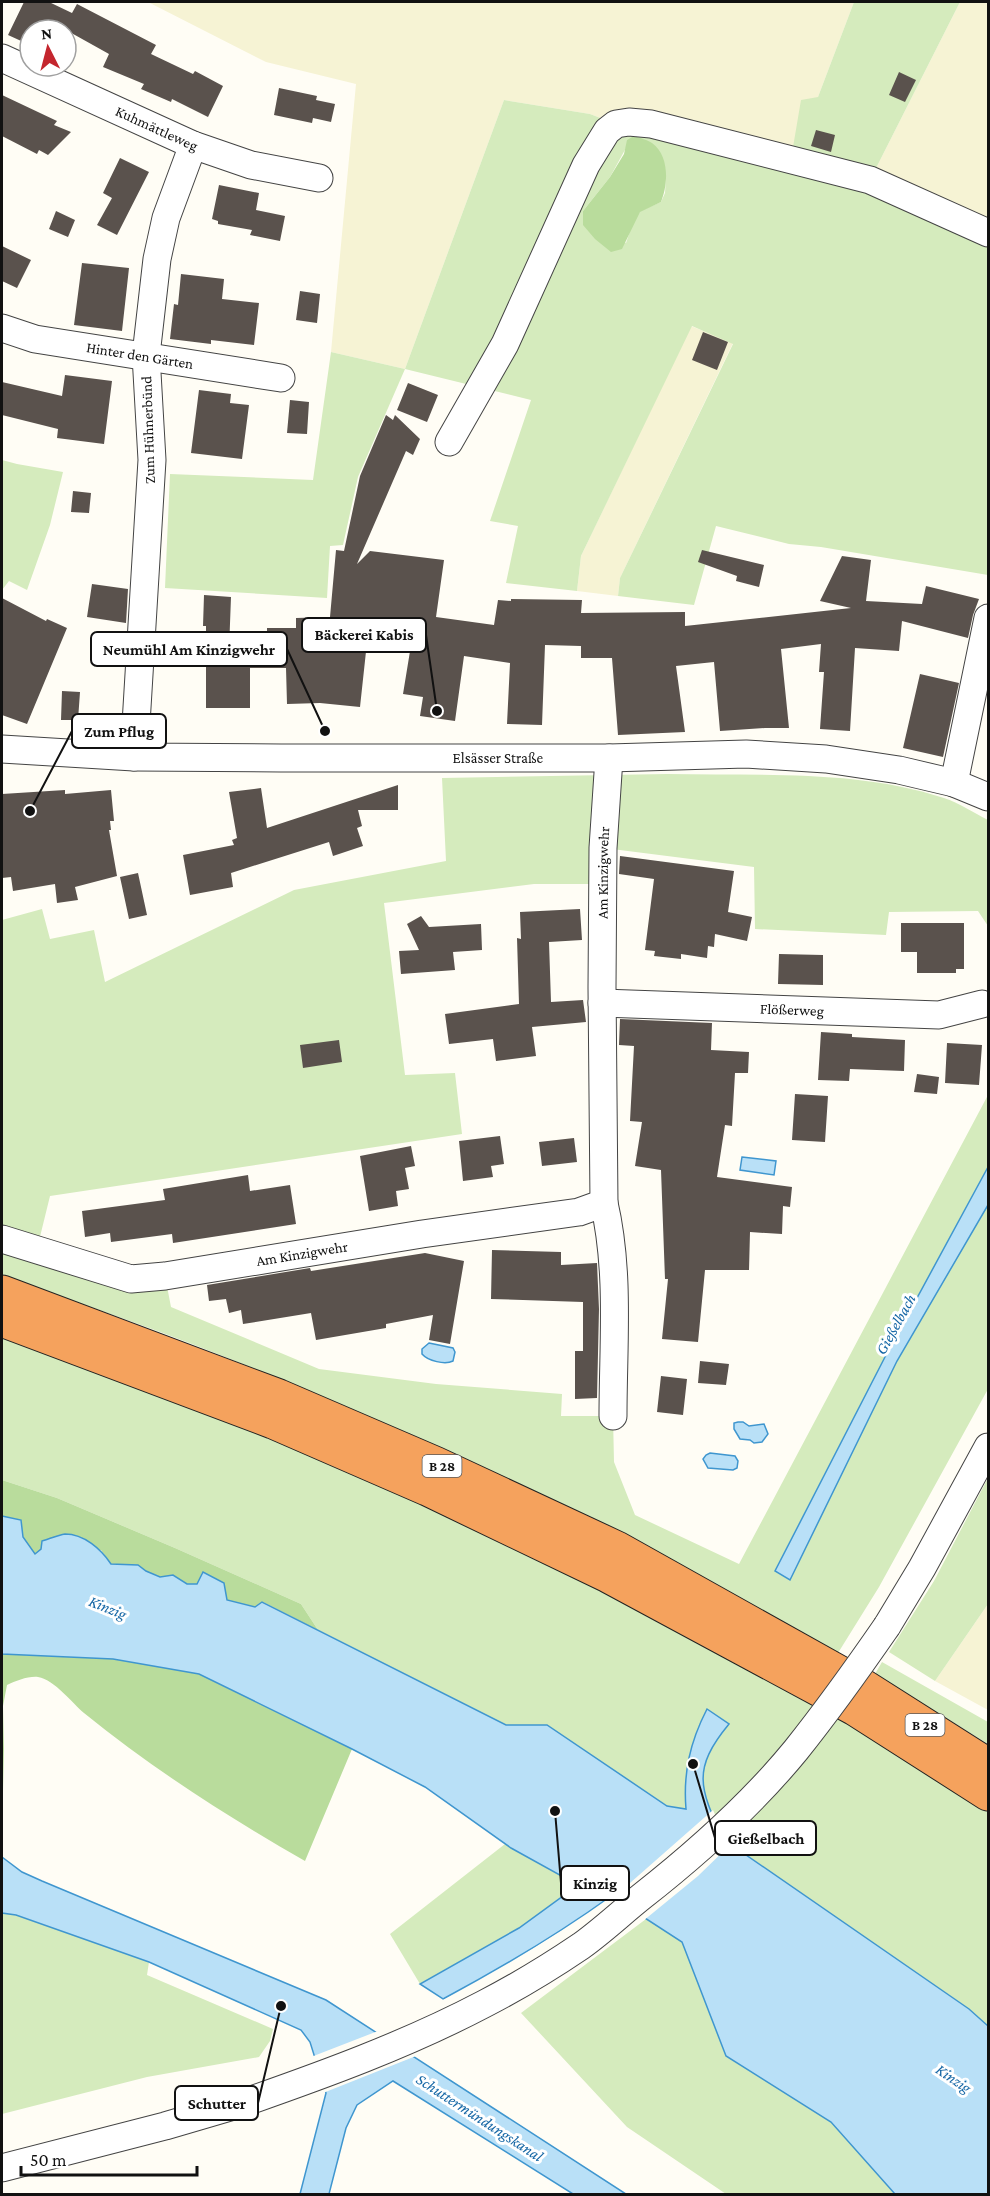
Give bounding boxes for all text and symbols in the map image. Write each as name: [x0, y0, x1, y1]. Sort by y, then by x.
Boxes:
north arrow: [18, 18, 78, 78]
text: N: [40, 25, 53, 43]
street label: Kuhmättleweg: [113, 103, 200, 155]
street label: Hinter den Gärten: [85, 339, 195, 372]
street label: Zum Hühnerbünd: [138, 376, 158, 484]
callout: Bäckerei Kabis: [302, 618, 426, 652]
text: Bäckerei Kabis: [314, 626, 414, 643]
callout: Neumühl Am Kinzigwehr: [91, 632, 287, 666]
text: Neumühl Am Kinzigwehr: [103, 641, 276, 658]
callout: Zum Pflug: [72, 714, 166, 748]
text: Zum Pflug: [84, 723, 154, 740]
street label: Elsässer Straße: [453, 750, 543, 766]
street label: Am Kinzigwehr: [594, 825, 612, 919]
street label: Flößerweg: [760, 1001, 824, 1020]
street label: Am Kinzigwehr: [255, 1238, 350, 1269]
water label: Gießelbach: [872, 1291, 920, 1358]
road number: B 28: [422, 1455, 462, 1477]
water label: Kinzig: [86, 1592, 130, 1624]
road number: B 28: [906, 1714, 944, 1736]
callout: Gießelbach: [715, 1821, 816, 1855]
text: Gießelbach: [727, 1830, 805, 1847]
callout: Kinzig: [561, 1866, 629, 1900]
text: Kinzig: [573, 1875, 617, 1892]
water label: Kinzig: [932, 2060, 975, 2098]
water label: Schuttermündungskanal: [413, 2070, 547, 2166]
callout: Schutter: [175, 2086, 258, 2120]
text: Schutter: [188, 2095, 247, 2112]
scale bar: [21, 2139, 196, 2177]
text: 50 m: [30, 2150, 67, 2170]

